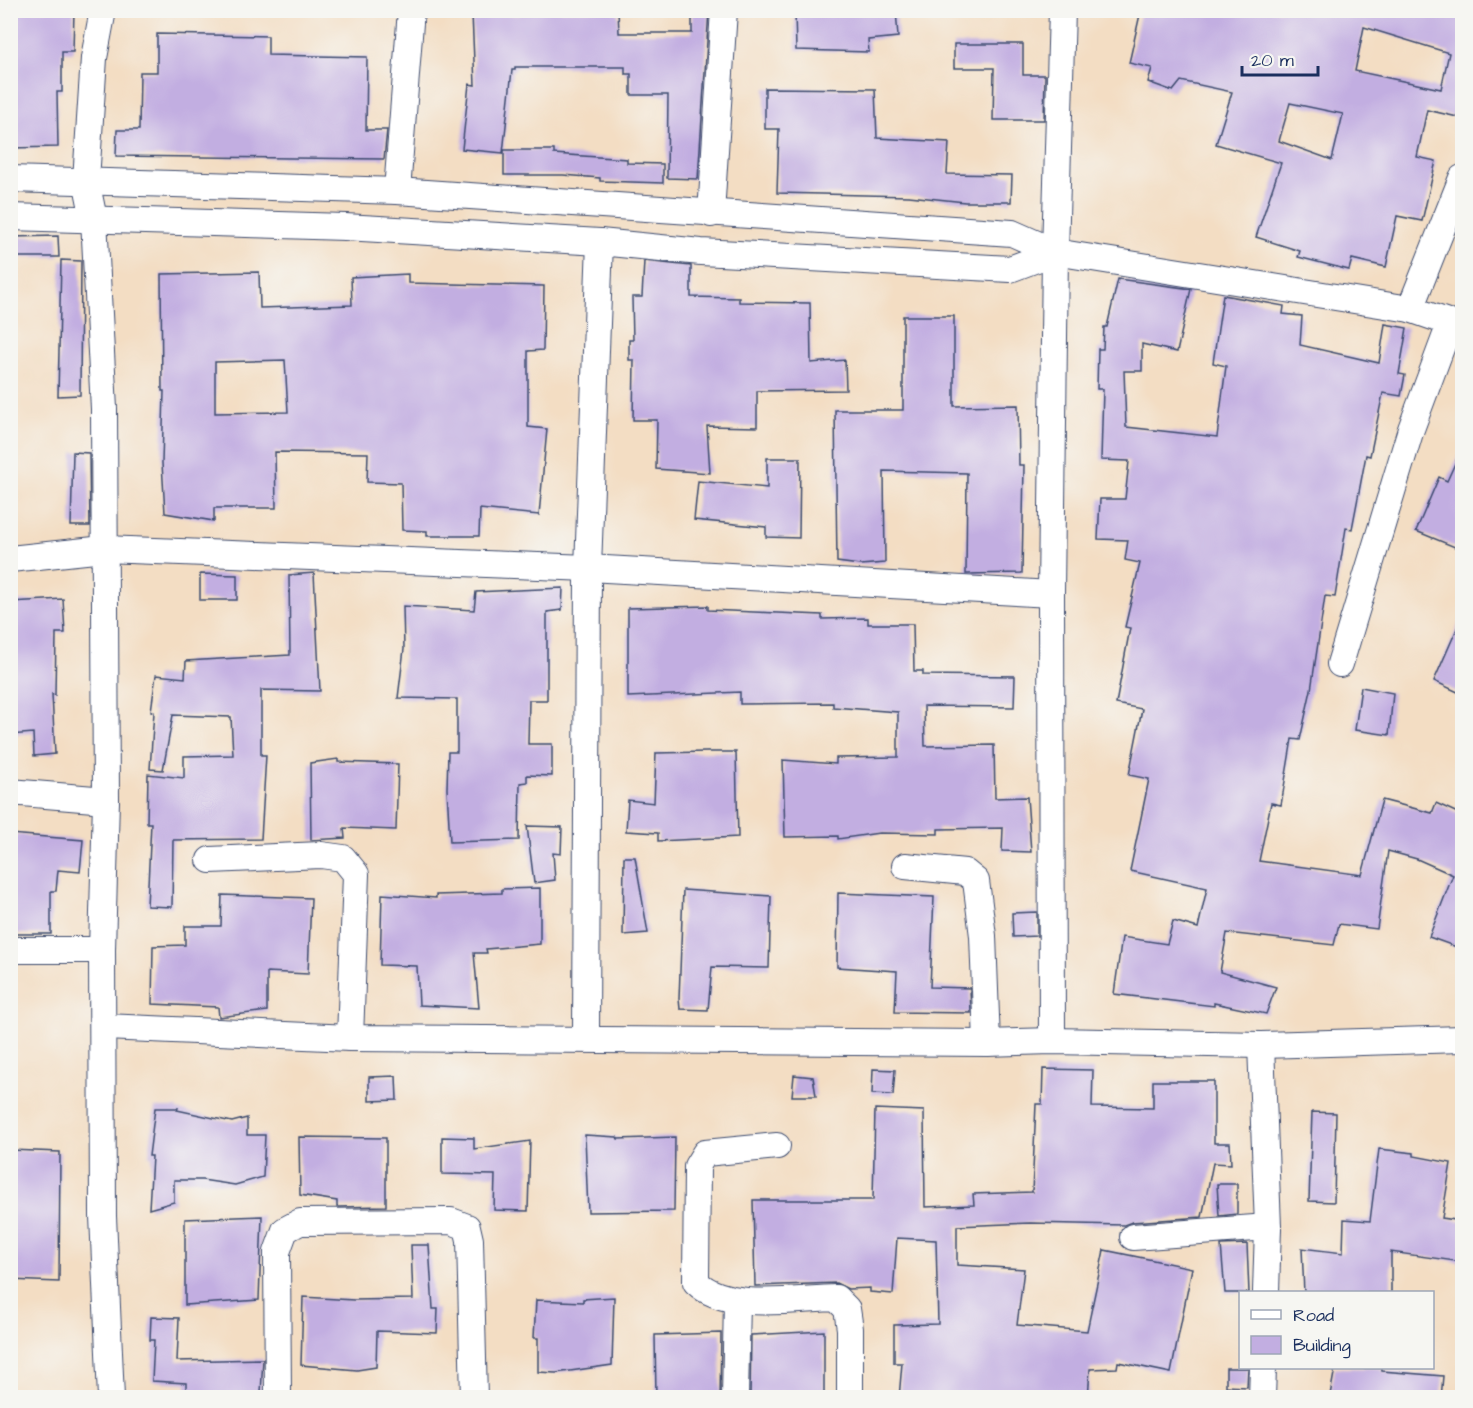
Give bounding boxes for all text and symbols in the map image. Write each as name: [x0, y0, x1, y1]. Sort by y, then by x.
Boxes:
scale bar: [1242, 39, 1318, 77]
text: 20 m: [1251, 48, 1294, 73]
legend: [1239, 1291, 1434, 1369]
text: Road: [1293, 1303, 1334, 1328]
text: Building: [1293, 1333, 1351, 1359]

